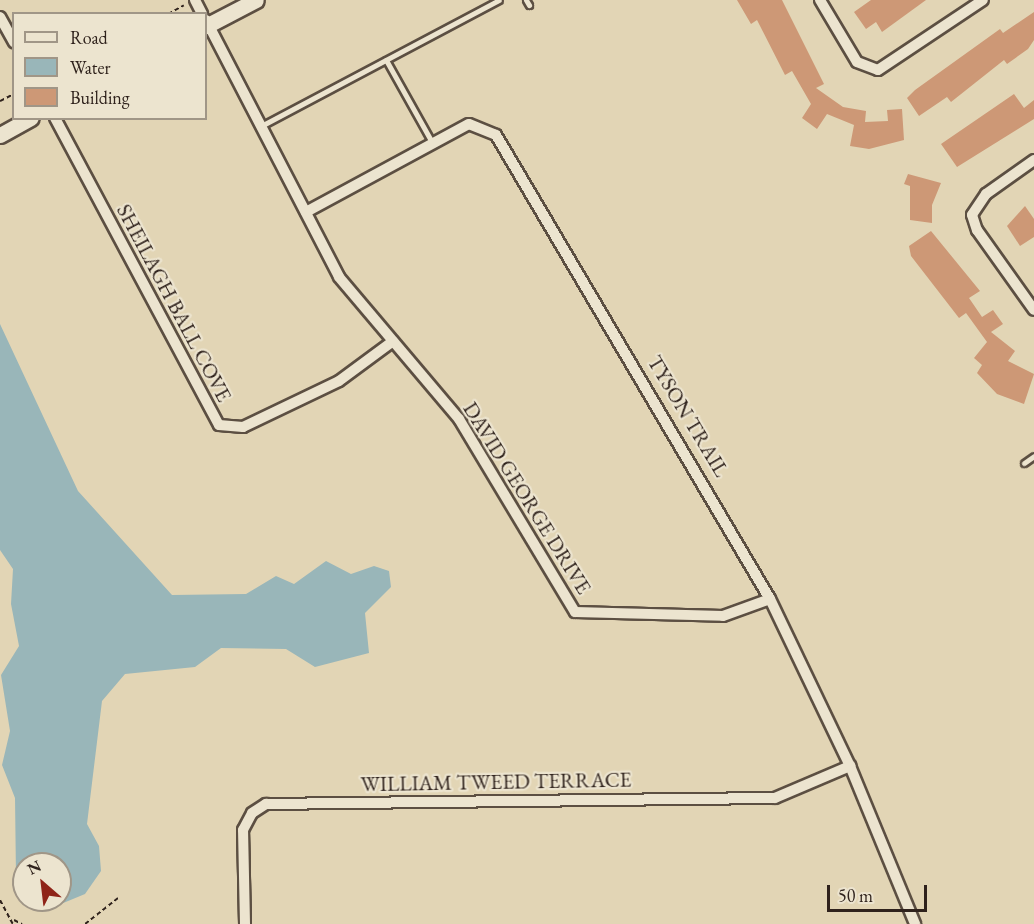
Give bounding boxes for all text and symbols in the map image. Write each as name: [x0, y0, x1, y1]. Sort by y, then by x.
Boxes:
legend: [12, 12, 207, 120]
text: Road: [70, 26, 108, 49]
text: Water: [70, 56, 111, 79]
text: Building: [70, 86, 130, 109]
street label: SHEILAGH BALL COVE: [111, 200, 237, 406]
street label: TYSON TRAIL: [642, 351, 734, 481]
street label: DAVID GEORGE DRIVE: [458, 397, 596, 599]
street label: WILLIAM TWEED TERRACE: [360, 767, 632, 797]
north arrow: [12, 852, 72, 912]
text: N: [24, 855, 45, 880]
scale bar: [830, 873, 930, 911]
text: 50 m: [838, 884, 873, 907]

